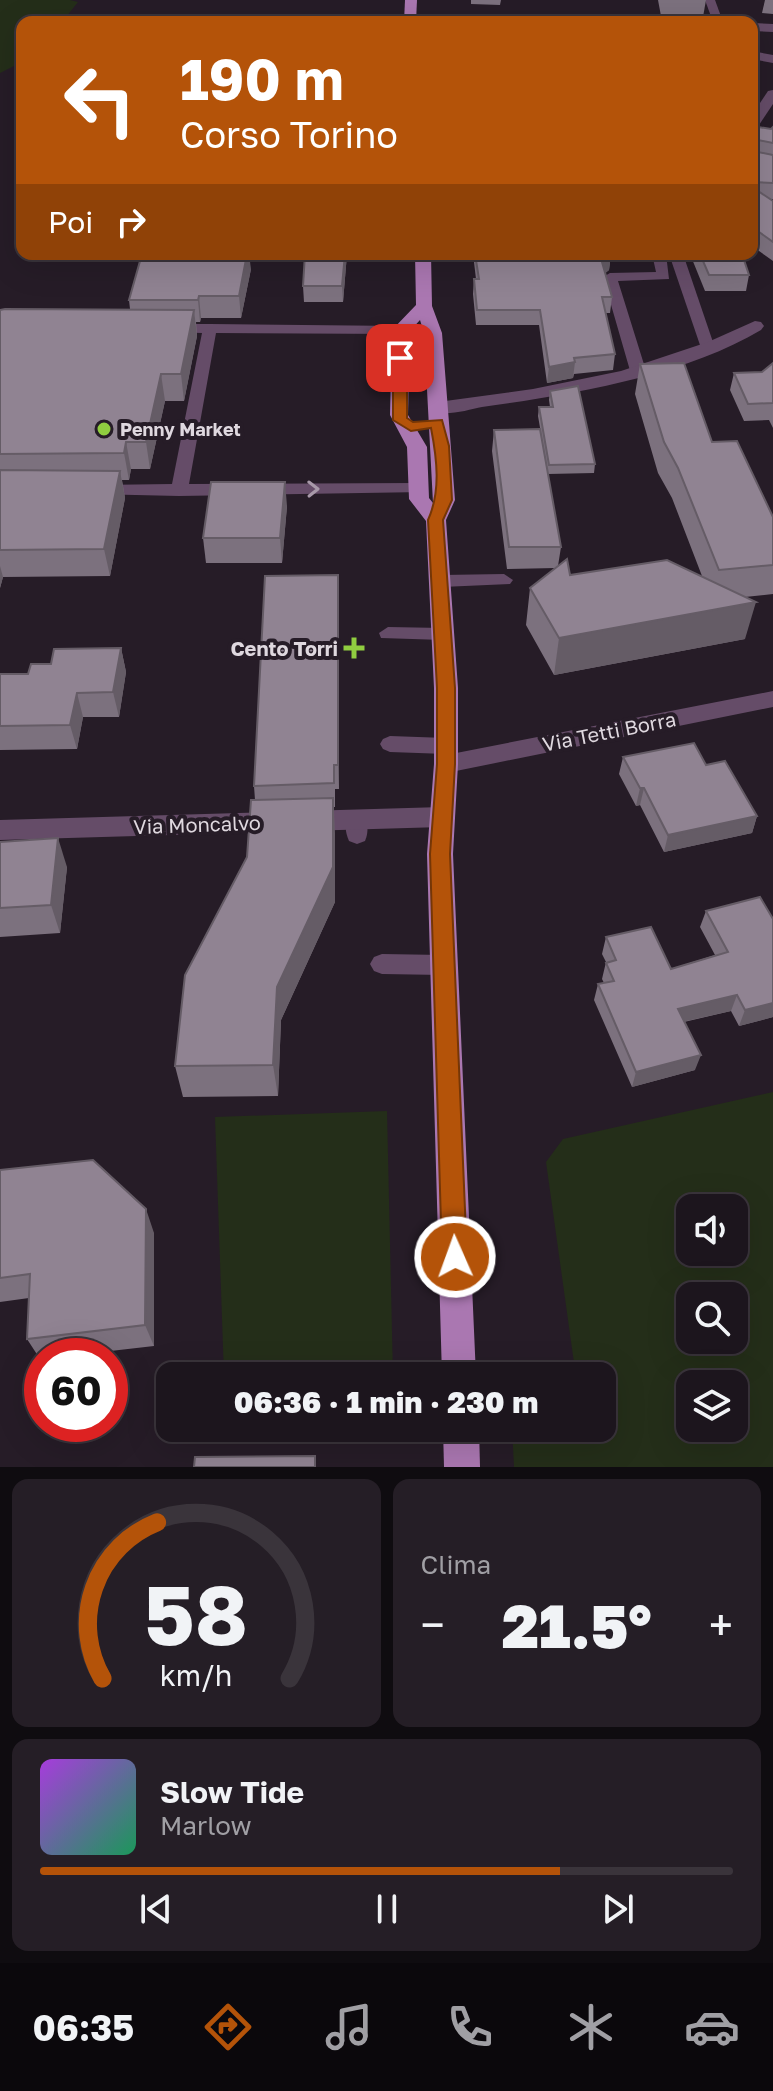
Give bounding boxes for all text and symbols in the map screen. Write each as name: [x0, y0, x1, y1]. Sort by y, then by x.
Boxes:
text: 190 m: [180, 45, 344, 112]
icon: left: [48, 48, 152, 152]
text: Corso Torino: [180, 113, 398, 156]
icon: right: [109, 200, 153, 244]
text: Poi: [48, 204, 93, 240]
pin: [366, 324, 434, 392]
icon: arrive: [378, 336, 422, 380]
place label: Penny Market: [120, 418, 241, 440]
marker: Penny Market: [95, 420, 113, 438]
one-way arrow: [307, 480, 320, 498]
place label: Cento Torri: [230, 636, 338, 660]
marker: Cento Torri: [345, 639, 363, 657]
street label: Via Tetti Borra: [540, 706, 678, 756]
street label: Via Moncalvo: [133, 810, 261, 838]
map controls: [676, 1194, 748, 1442]
button: sound: [676, 1194, 748, 1266]
position arrow: [413, 1215, 497, 1299]
button: search: [676, 1282, 748, 1354]
speed limit sign: 60: [24, 1338, 128, 1442]
button: layers: [676, 1370, 748, 1442]
text: 06:36 · 1 min · 230 m: [234, 1384, 538, 1420]
text: Clima: [421, 1549, 491, 1580]
text: 58: [144, 1563, 248, 1663]
text: 21.5°: [502, 1589, 652, 1661]
text: −: [421, 1598, 445, 1651]
text: +: [709, 1598, 733, 1651]
text: km/h: [160, 1658, 233, 1692]
text: Slow Tide: [160, 1774, 304, 1810]
text: Marlow: [160, 1810, 252, 1841]
icon: previous: [134, 1887, 178, 1931]
icon: pause: [365, 1887, 409, 1931]
icon: next: [596, 1887, 640, 1931]
icon: directions: [200, 1999, 256, 2055]
icon: music: [321, 1999, 377, 2055]
icon: phone: [442, 1999, 498, 2055]
icon: climate: [563, 1999, 619, 2055]
icon: car: [684, 1999, 740, 2055]
text: 06:35: [33, 2006, 134, 2049]

